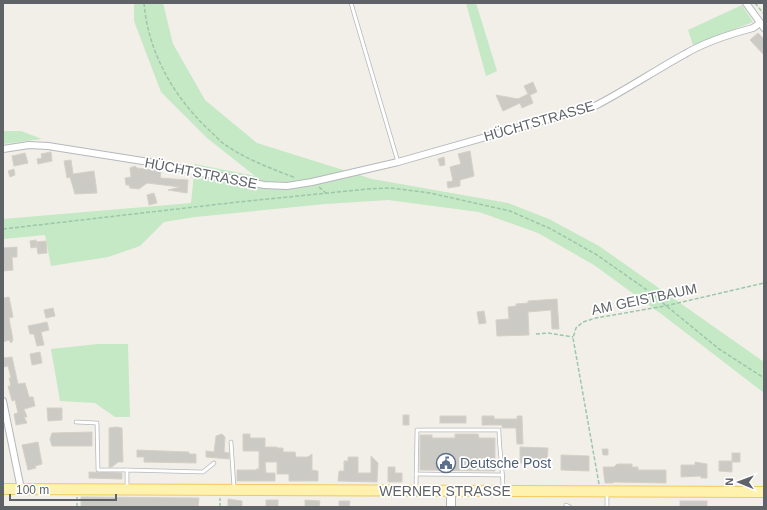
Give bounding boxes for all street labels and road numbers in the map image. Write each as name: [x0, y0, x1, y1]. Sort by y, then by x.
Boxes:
street label: HÜCHTSTRASSE: [482, 97, 596, 144]
street label: HÜCHTSTRASSE: [143, 153, 259, 192]
street label: AM GEISTBAUM: [590, 280, 698, 318]
street label: WERNER STRASSE: [379, 483, 511, 499]

